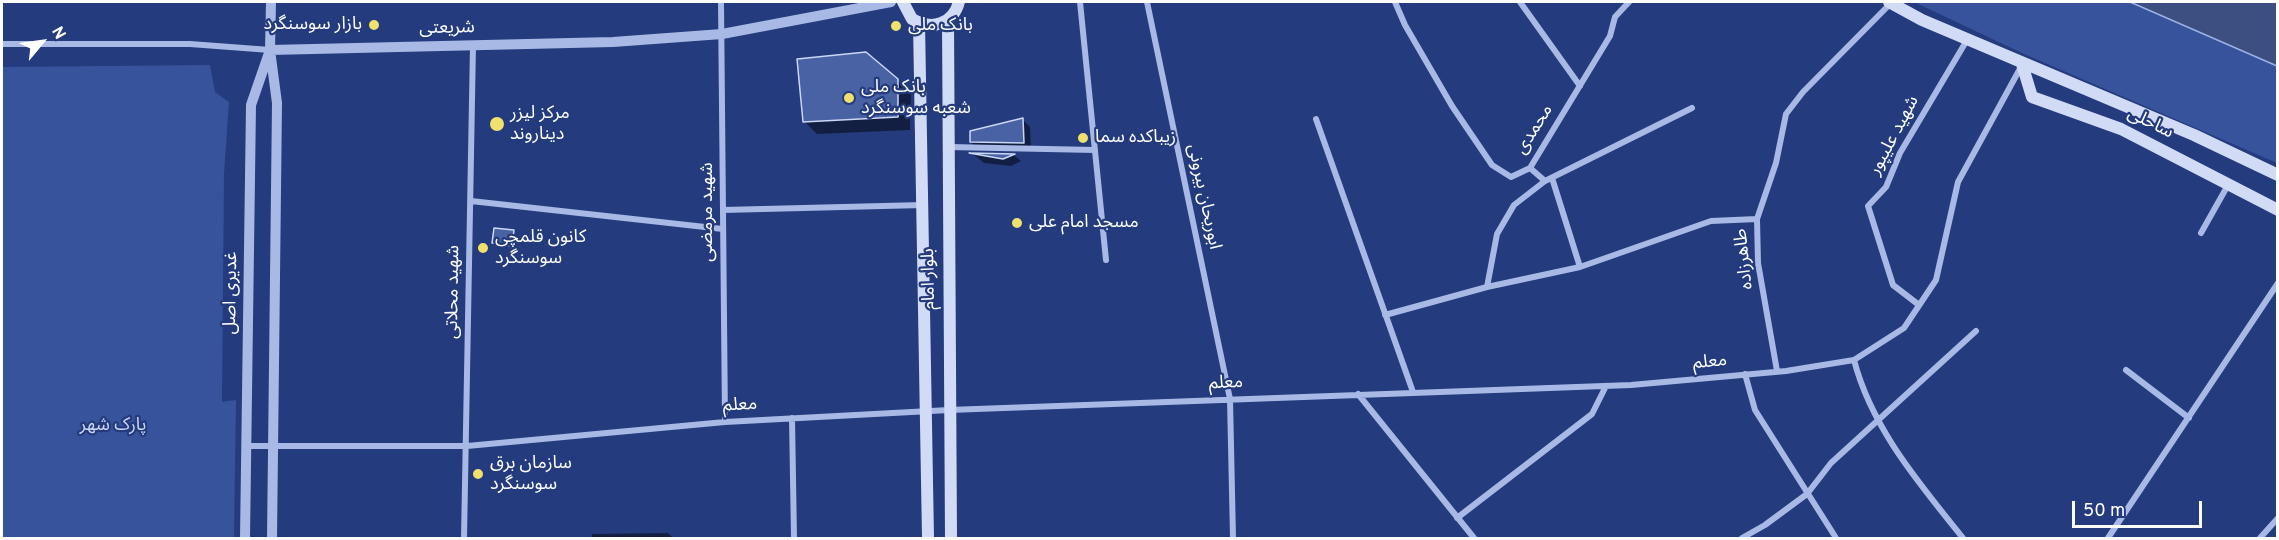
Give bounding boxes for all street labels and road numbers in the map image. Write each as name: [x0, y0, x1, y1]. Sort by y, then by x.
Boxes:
street label: شریعتی: [419, 18, 475, 40]
street label: شهید علیپور: [1865, 93, 1925, 179]
street label: محمدی: [1511, 101, 1559, 159]
street label: ساحلی: [2123, 104, 2177, 144]
street label: ابوریحان بیرونی: [1181, 142, 1225, 252]
street label: شهید مرمضی: [697, 162, 719, 262]
street label: طاهرزاده: [1731, 227, 1759, 291]
street label: شهید محلاتی: [442, 245, 466, 339]
street label: بلوار امام: [919, 248, 941, 310]
street label: غدیری اصل: [220, 251, 244, 335]
street label: معلم: [1692, 351, 1728, 375]
street label: معلم: [1208, 373, 1244, 395]
street label: معلم: [722, 394, 758, 418]

